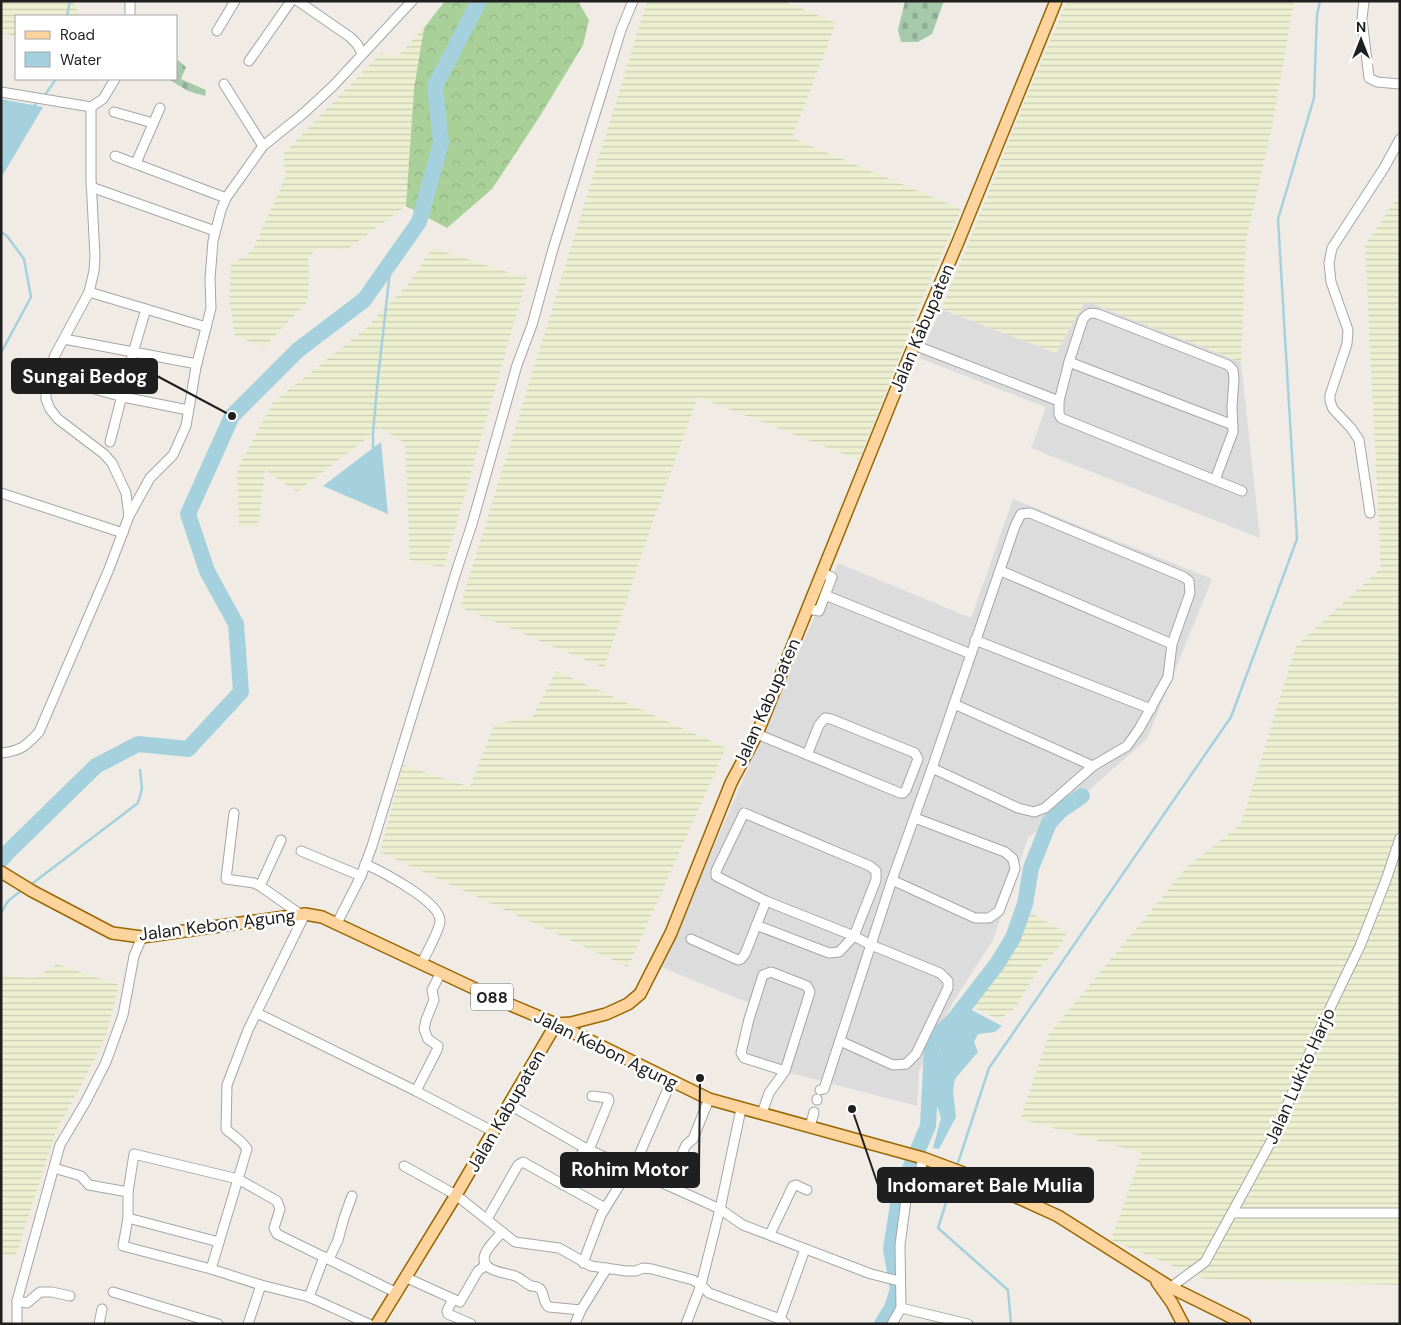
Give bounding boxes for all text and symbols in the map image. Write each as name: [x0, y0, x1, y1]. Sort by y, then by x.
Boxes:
legend: [15, 15, 178, 80]
north arrow: [1336, 15, 1386, 65]
text: N: [1356, 18, 1366, 36]
text: Road: [60, 25, 95, 45]
text: Water: [60, 50, 102, 70]
street label: Jalan Kabupaten: [884, 260, 960, 396]
callout: Sungai Bedog: [12, 359, 157, 393]
text: Sungai Bedog: [22, 364, 148, 389]
street label: Jalan Kabupaten: [728, 634, 806, 770]
street label: Jalan Kebon Agung: [137, 903, 297, 947]
road number: 088: [471, 984, 513, 1010]
street label: Jalan Lukito Harjo: [1259, 1004, 1341, 1148]
street label: Jalan Kebon Agung: [530, 1005, 682, 1095]
street label: Jalan Kabupaten: [461, 1046, 551, 1176]
callout: Rohim Motor: [561, 1153, 699, 1187]
text: Rohim Motor: [571, 1157, 689, 1182]
callout: Indomaret Bale Mulia: [878, 1168, 1093, 1202]
text: Indomaret Bale Mulia: [887, 1173, 1083, 1198]

